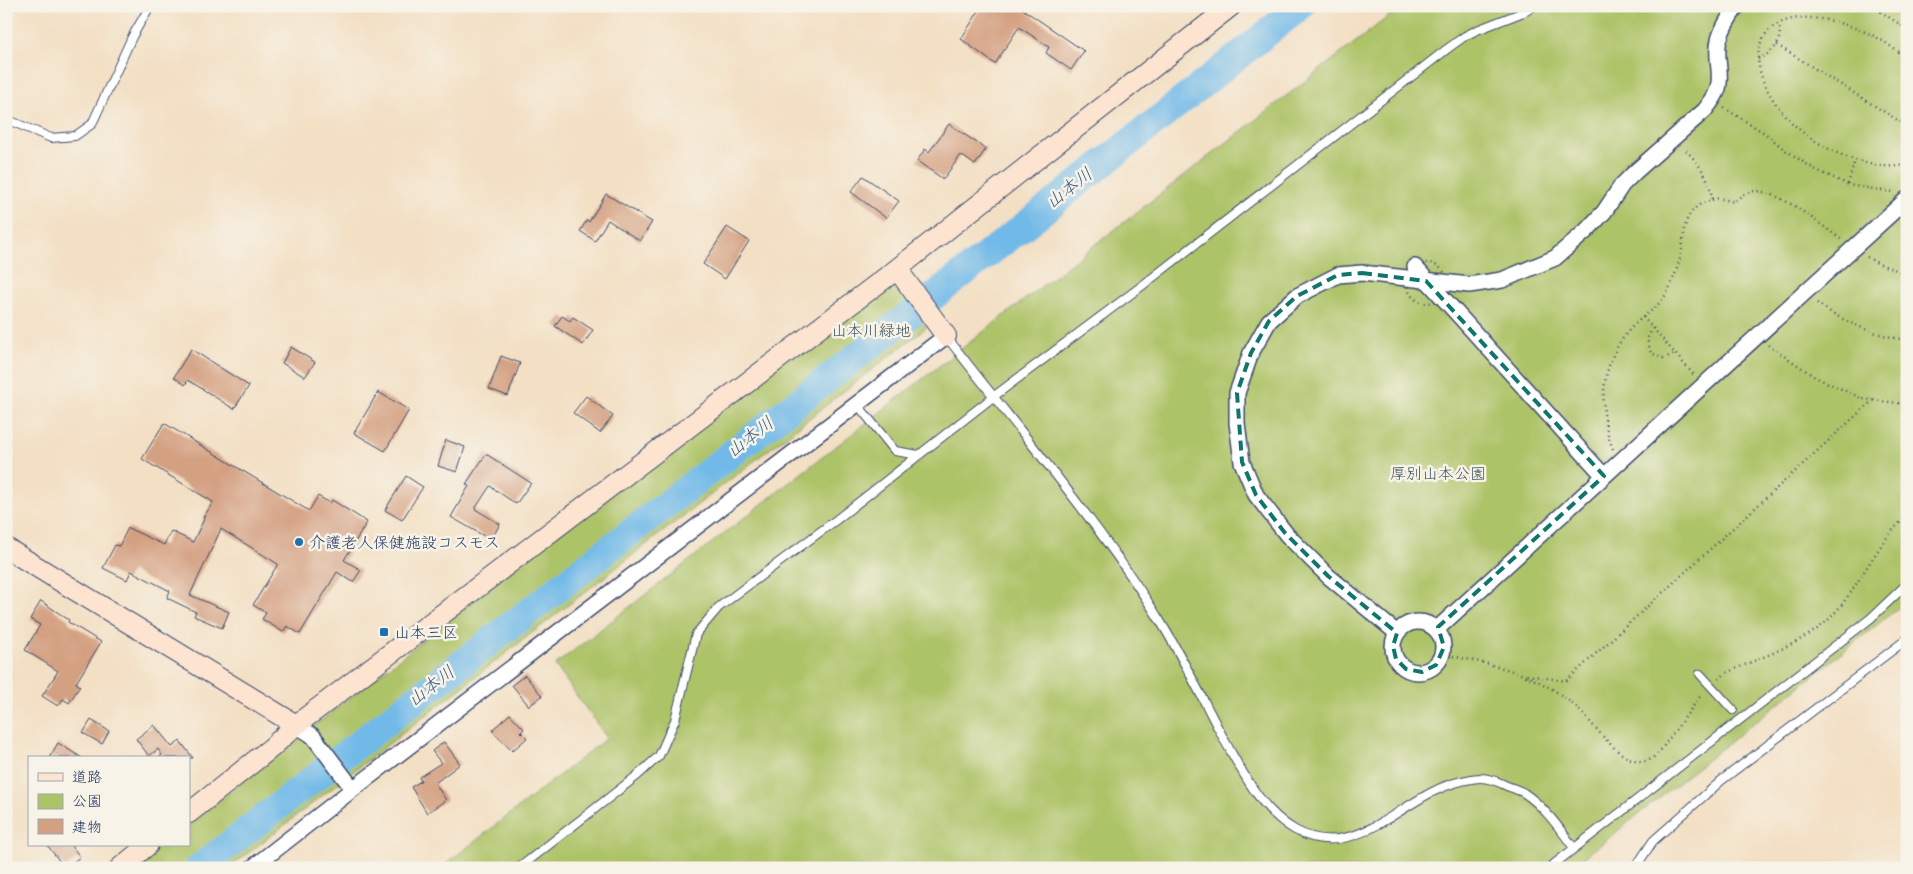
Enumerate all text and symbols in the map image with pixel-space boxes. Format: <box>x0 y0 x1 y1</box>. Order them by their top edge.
water label: 山本川 <box>1038 159 1100 217</box>
park label: 山本川緑地 <box>831 316 911 345</box>
water label: 山本川 <box>719 408 781 466</box>
park label: 厚別山本公園 <box>1390 459 1486 488</box>
place label: 介護老人保健施設コスモス <box>309 528 500 557</box>
marker: 介護老人保健施設コスモス <box>293 536 305 548</box>
place label: 山本三区 <box>394 618 458 647</box>
marker: 山本三区 <box>378 626 390 638</box>
water label: 山本川 <box>400 657 462 715</box>
legend <box>28 756 190 846</box>
text: 道路 <box>72 764 102 790</box>
text: 公園 <box>72 788 102 814</box>
text: 建物 <box>72 814 102 840</box>

